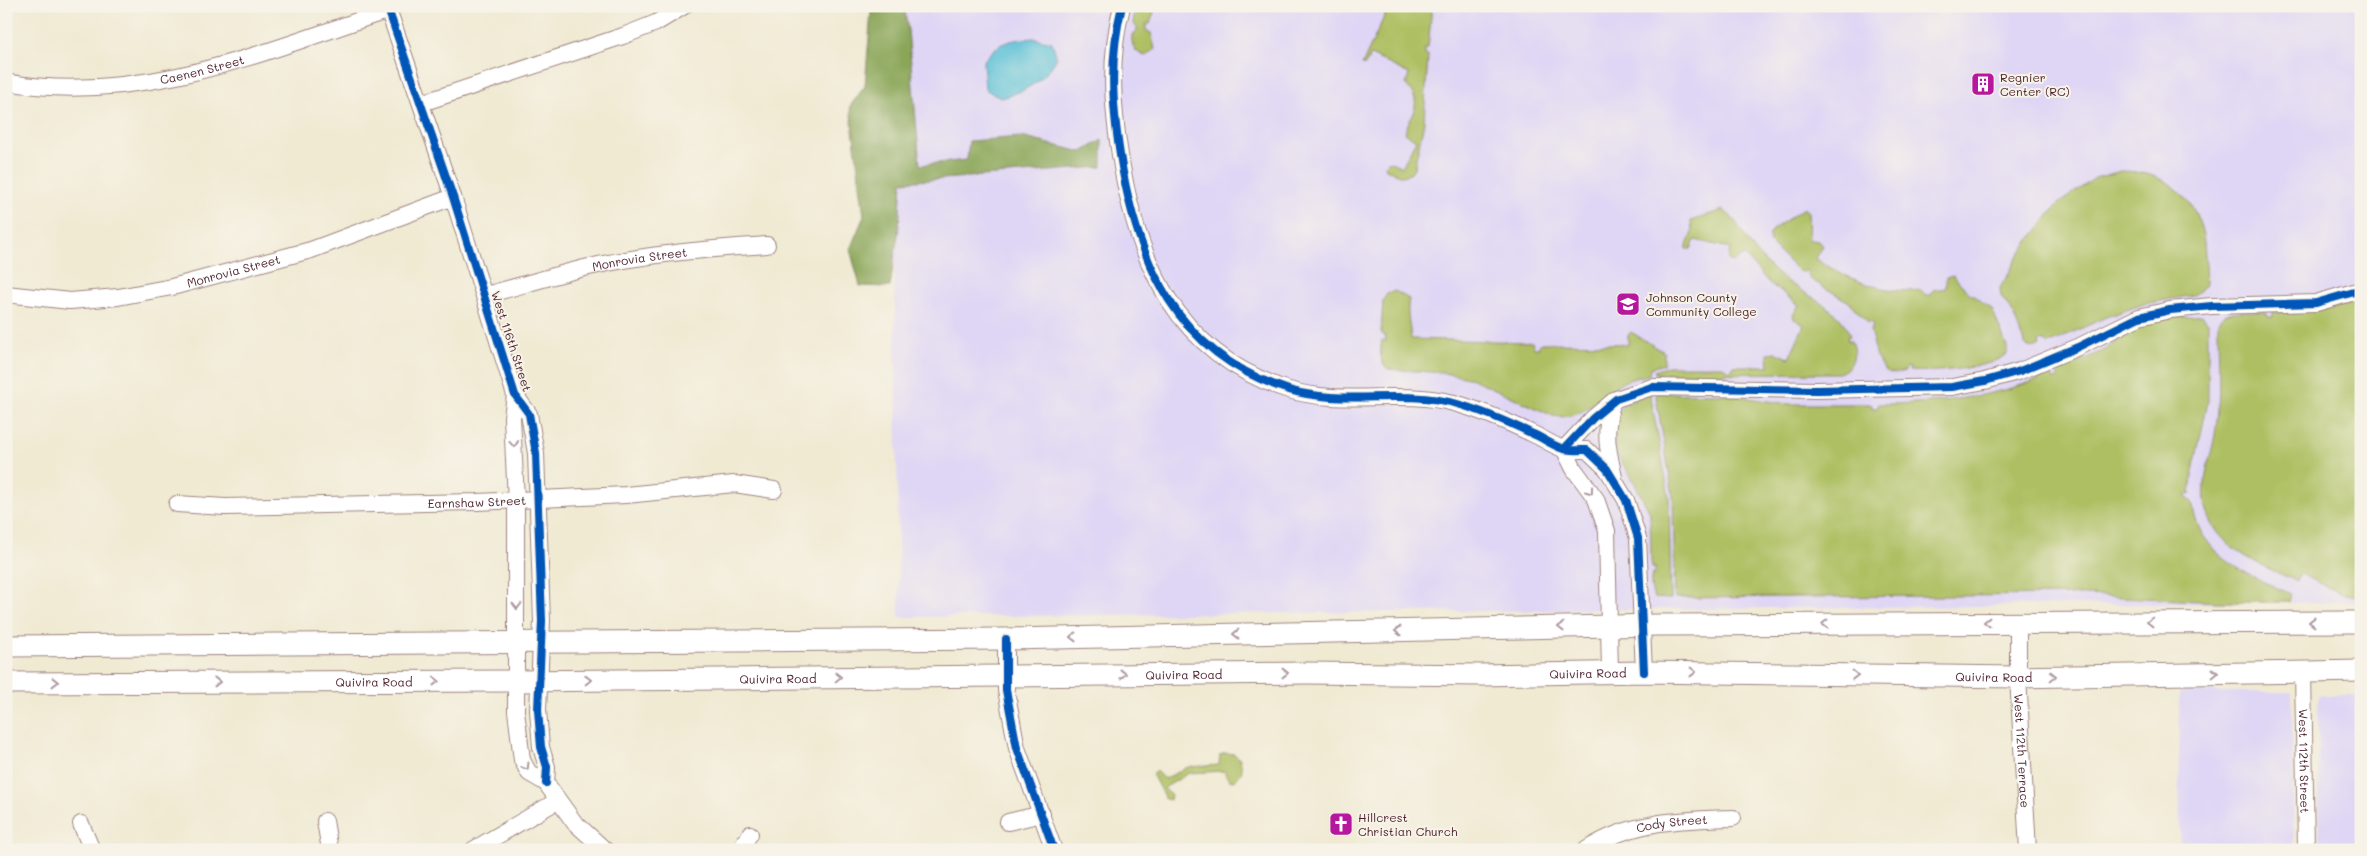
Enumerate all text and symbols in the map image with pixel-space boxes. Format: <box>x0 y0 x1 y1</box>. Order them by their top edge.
street label: Caenen Street <box>158 51 246 87</box>
place label: Regnier Center (RC) <box>2000 69 2070 99</box>
building icon: Regnier Center (RC) <box>1970 71 1996 97</box>
street label: Monrovia Street <box>590 244 688 274</box>
street label: Monrovia Street <box>185 251 282 291</box>
street label: West 116th Street <box>488 289 536 393</box>
place label: Johnson County Community College <box>1646 289 1757 319</box>
school or university icon: Johnson County Community College <box>1615 291 1641 317</box>
one-way arrow <box>509 440 520 448</box>
one-way arrow <box>1584 485 1593 494</box>
street label: Earnshaw Street <box>427 492 526 511</box>
one-way arrow <box>512 602 522 610</box>
one-way arrow <box>1983 617 1991 628</box>
one-way arrow <box>2145 617 2153 627</box>
one-way arrow <box>2308 617 2316 627</box>
one-way arrow <box>1820 619 1828 629</box>
one-way arrow <box>1556 622 1564 632</box>
one-way arrow <box>1394 625 1402 636</box>
one-way arrow <box>1231 629 1239 639</box>
one-way arrow <box>1069 632 1076 642</box>
street label: Quivira Road <box>1549 664 1627 682</box>
street label: Quivira Road <box>1145 666 1223 683</box>
one-way arrow <box>1689 667 1697 678</box>
one-way arrow <box>1282 668 1290 678</box>
street label: Quivira Road <box>1955 668 2033 685</box>
one-way arrow <box>2212 668 2219 678</box>
one-way arrow <box>1120 669 1127 679</box>
one-way arrow <box>1852 669 1860 680</box>
street label: Quivira Road <box>739 670 817 687</box>
one-way arrow <box>2050 671 2057 681</box>
one-way arrow <box>834 672 842 682</box>
street label: Quivira Road <box>335 673 413 690</box>
one-way arrow <box>584 675 592 685</box>
one-way arrow <box>432 676 440 686</box>
one-way arrow <box>52 677 59 687</box>
one-way arrow <box>214 677 222 687</box>
street label: West 112th Terrace <box>2011 693 2034 808</box>
street label: West 112th Street <box>2296 709 2313 813</box>
one-way arrow <box>520 761 530 770</box>
place label: Hillcrest Christian Church <box>1358 809 1458 839</box>
church icon: Hillcrest Christian Church <box>1328 811 1354 837</box>
street label: Cody Street <box>1634 811 1708 836</box>

